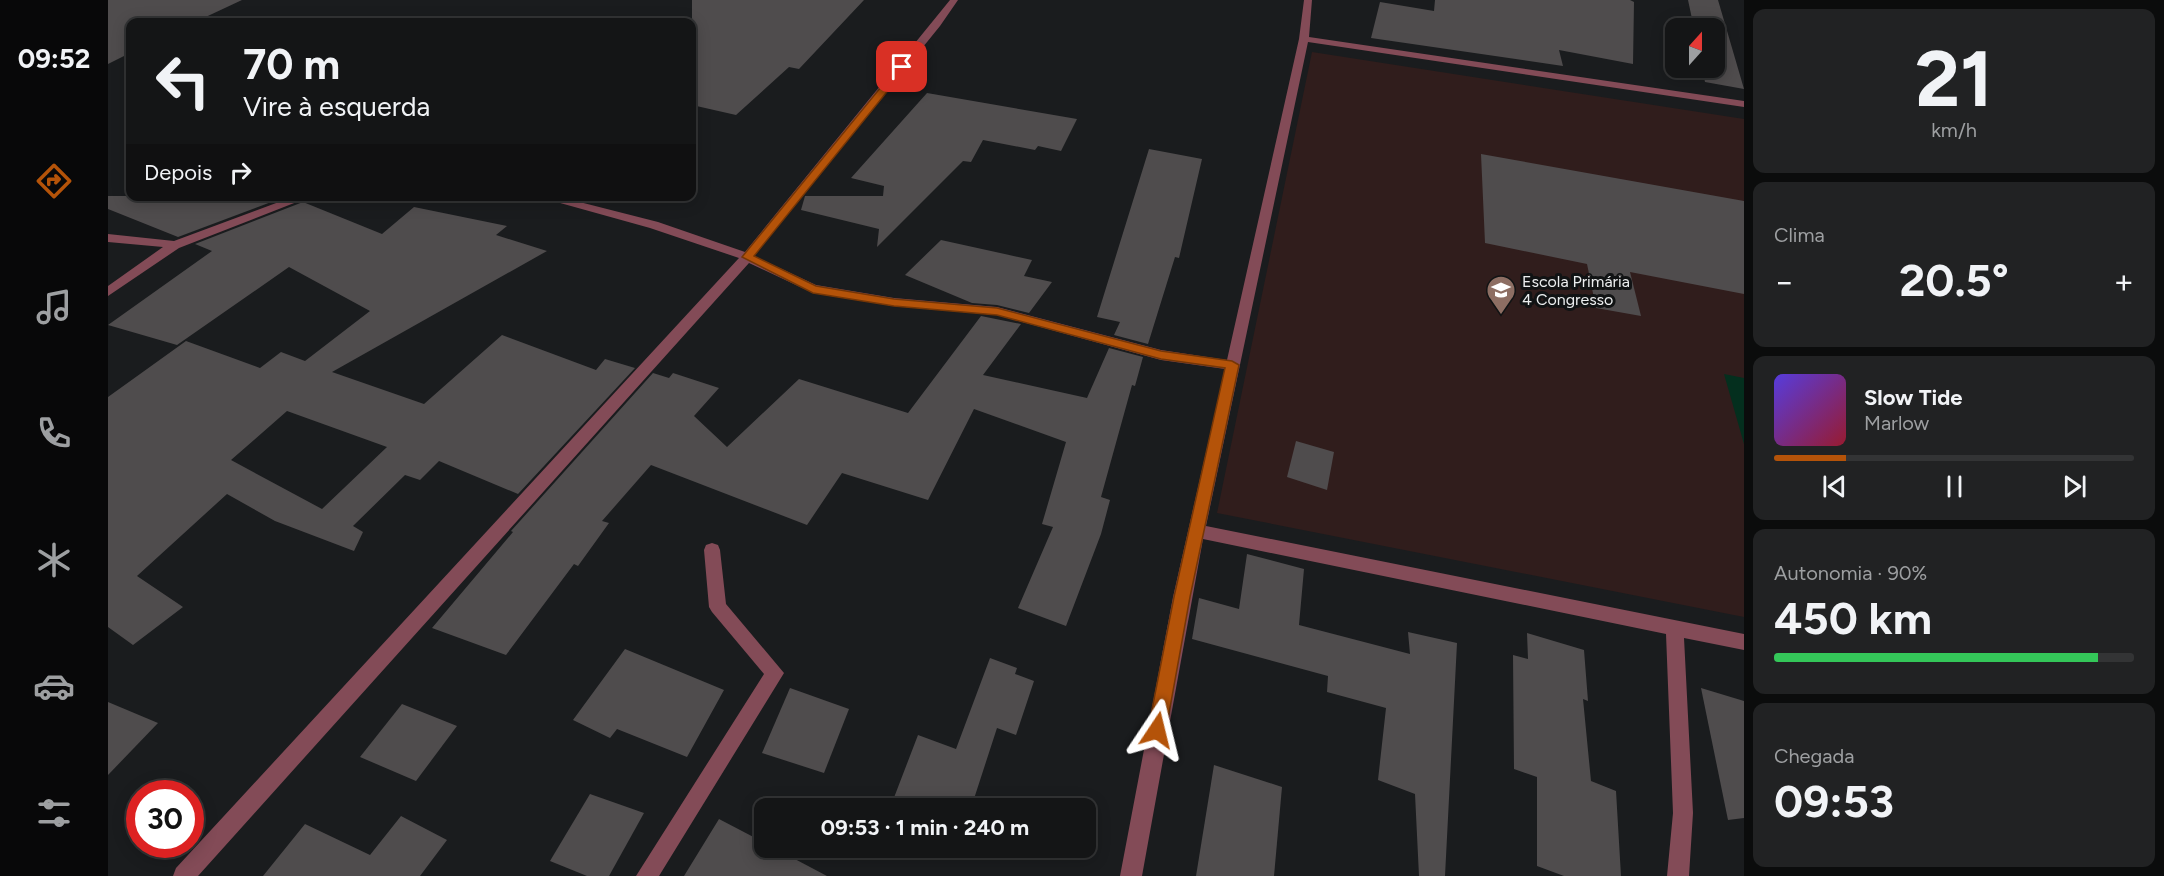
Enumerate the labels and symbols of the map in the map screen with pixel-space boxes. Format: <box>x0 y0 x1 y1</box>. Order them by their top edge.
north arrow <box>1665 18 1725 78</box>
pin <box>876 41 927 92</box>
place label: Escola Primária 4 Congresso <box>1522 272 1630 309</box>
school or university icon: Escola Primária 4 Congresso <box>1485 274 1517 316</box>
position arrow <box>1125 698 1189 762</box>
speed limit sign: 30 <box>126 780 204 858</box>

